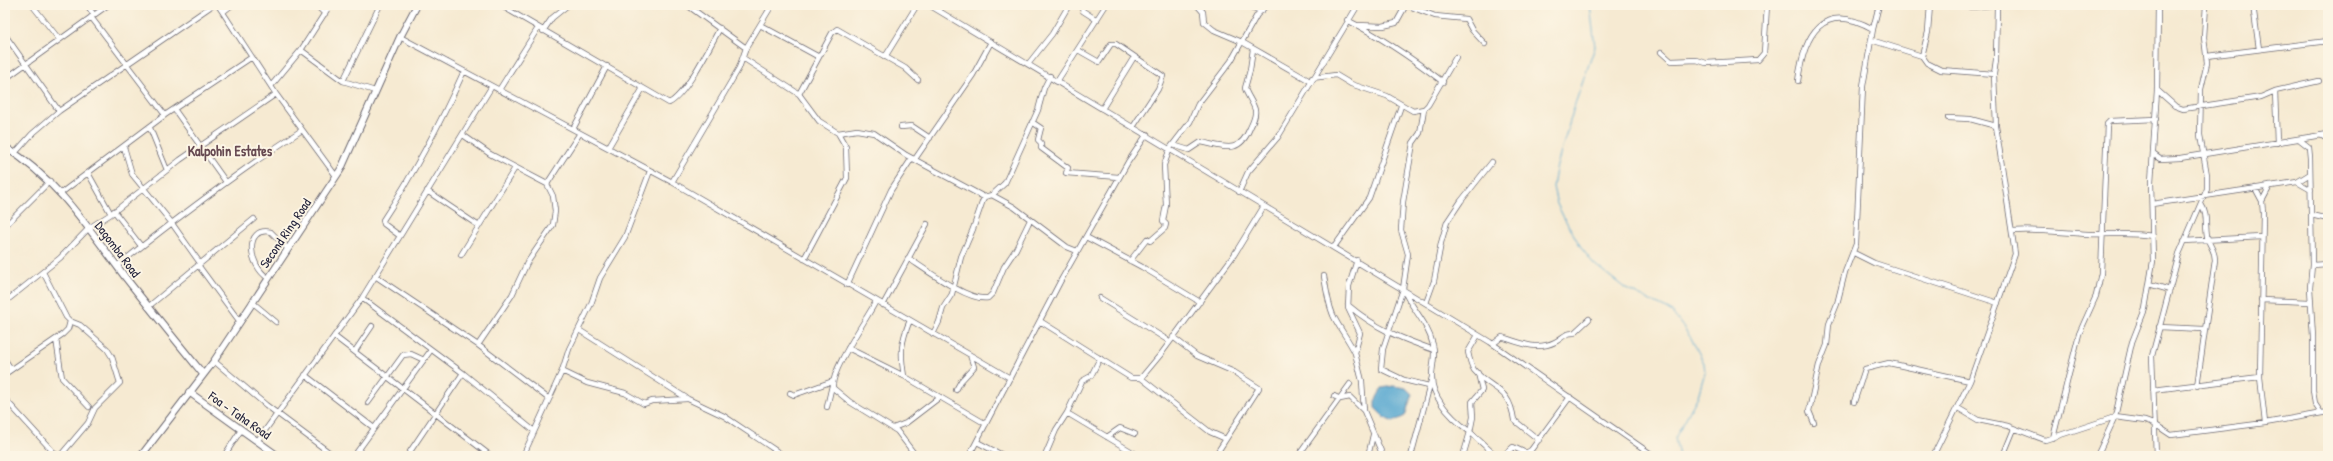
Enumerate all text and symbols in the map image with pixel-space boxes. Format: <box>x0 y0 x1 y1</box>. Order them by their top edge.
district label: Kalpohin Estates <box>188 141 273 162</box>
street label: Second Ring Road <box>255 195 315 271</box>
street label: Dagomba Road <box>91 217 145 281</box>
street label: Foa - Taha Road <box>204 386 275 443</box>

